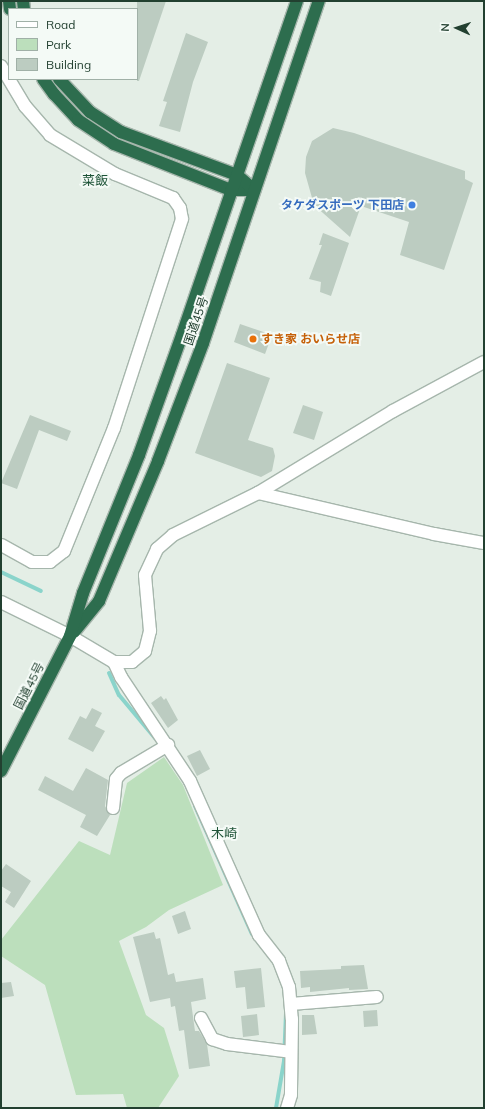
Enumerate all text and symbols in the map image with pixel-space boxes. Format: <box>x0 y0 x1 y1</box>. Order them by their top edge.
legend <box>8 8 138 80</box>
north arrow <box>437 8 477 48</box>
text: Road <box>46 17 75 32</box>
text: N <box>438 23 452 32</box>
text: Park <box>46 37 71 52</box>
text: Building <box>46 57 91 72</box>
district label: 菜飯 <box>82 172 108 188</box>
place label: タケダスポーツ 下田店 <box>281 198 404 212</box>
marker: タケダスポーツ 下田店 <box>407 200 417 210</box>
street label: 国道45号 <box>181 295 211 347</box>
place label: すき家 おいらせ店 <box>261 332 360 346</box>
marker: すき家 おいらせ店 <box>248 334 258 344</box>
street label: 国道45号 <box>11 660 47 712</box>
district label: 木崎 <box>211 825 237 841</box>

